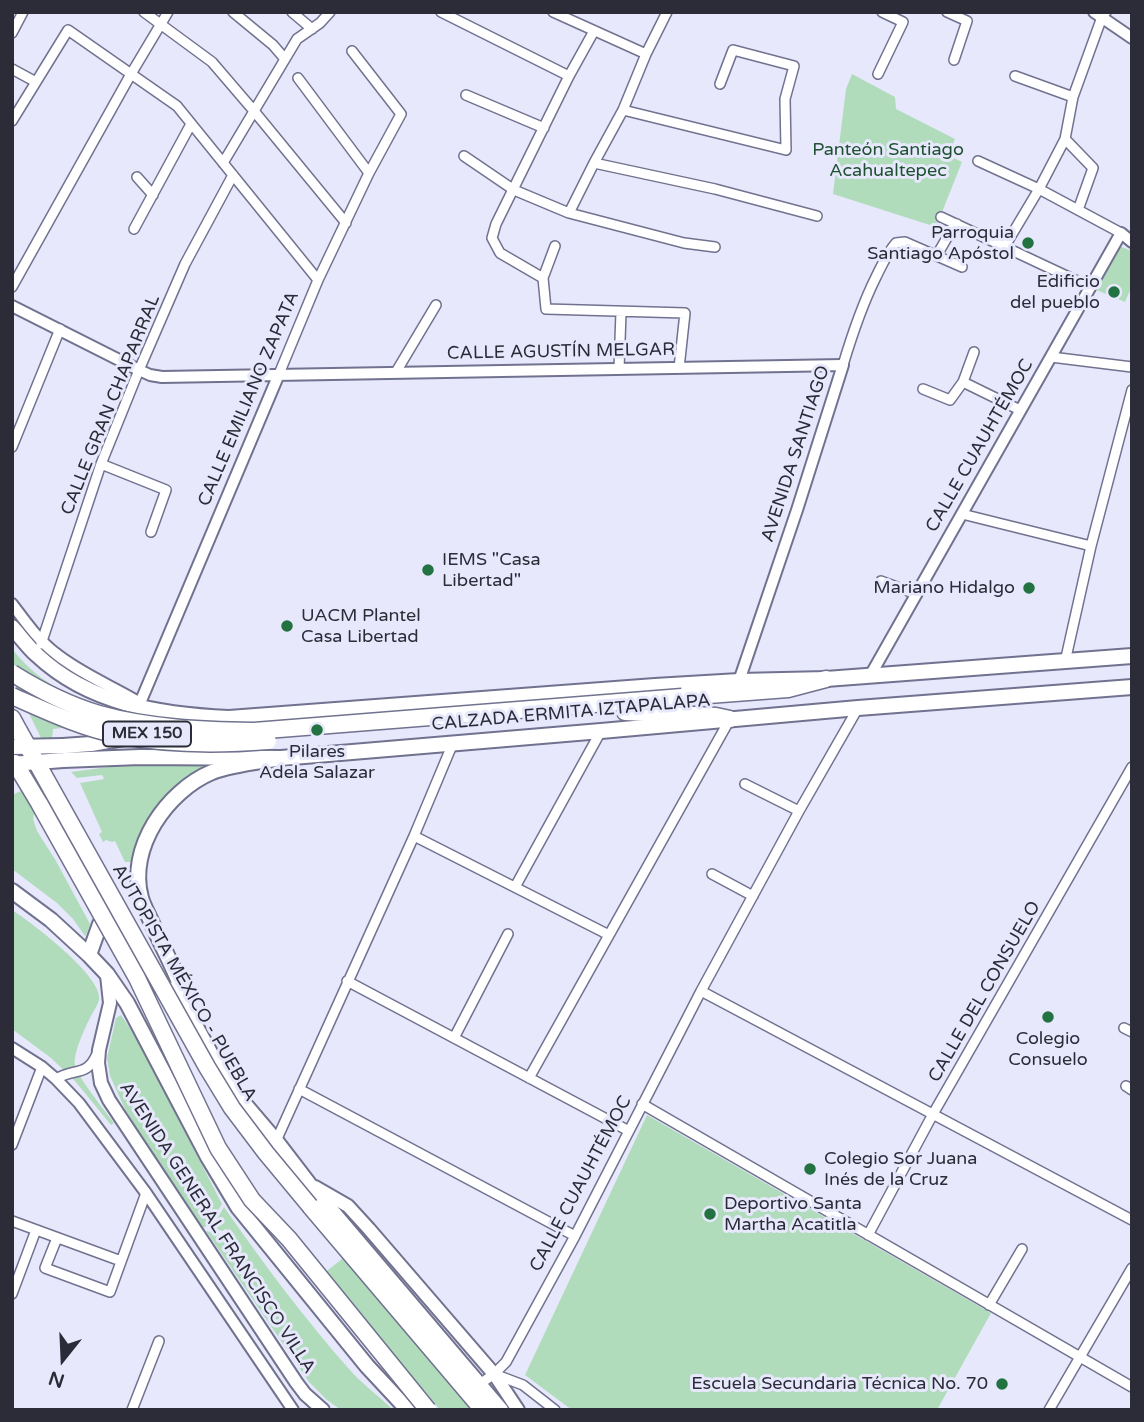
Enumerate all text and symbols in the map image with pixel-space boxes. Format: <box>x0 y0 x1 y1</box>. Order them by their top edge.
park label: Panteón Santiago Acahualtepec <box>812 139 964 182</box>
place label: Parroquia Santiago Apóstol <box>867 222 1014 264</box>
marker: Parroquia Santiago Apóstol <box>1020 235 1036 251</box>
place label: Edificio del pueblo <box>1010 271 1100 314</box>
marker: Edificio del pueblo <box>1106 284 1122 300</box>
street label: CALLE EMILIANO ZAPATA <box>194 288 304 510</box>
street label: CALLE GRAN CHAPARRAL <box>57 292 165 518</box>
street label: CALLE AGUSTÍN MELGAR <box>447 339 675 365</box>
street label: CALLE CUAUHTÉMOC <box>922 356 1038 536</box>
street label: AVENIDA SANTIAGO <box>757 363 835 545</box>
place label: IEMS "Casa Libertad" <box>442 549 541 592</box>
marker: IEMS "Casa Libertad" <box>420 562 436 578</box>
place label: Mariano Hidalgo <box>873 577 1015 599</box>
marker: Mariano Hidalgo <box>1021 580 1037 596</box>
place label: UACM Plantel Casa Libertad <box>301 605 421 648</box>
marker: UACM Plantel Casa Libertad <box>279 618 295 634</box>
street label: CALZADA ERMITA IZTAPALAPA <box>431 690 711 736</box>
road number: MEX 150 <box>103 722 191 747</box>
marker: Pilares Adela Salazar <box>309 722 325 738</box>
place label: Pilares Adela Salazar <box>259 741 375 784</box>
street label: AUTOPISTA MÉXICO - PUEBLA <box>107 861 261 1105</box>
street label: CALLE DEL CONSUELO <box>924 898 1046 1086</box>
marker: Colegio Consuelo <box>1040 1009 1056 1025</box>
place label: Colegio Consuelo <box>1008 1028 1088 1070</box>
street label: AVENIDA GENERAL FRANCISCO VILLA <box>115 1078 319 1378</box>
street label: CALLE CUAUHTÉMOC <box>525 1092 637 1276</box>
place label: Colegio Sor Juana Inés de la Cruz <box>824 1148 977 1190</box>
marker: Colegio Sor Juana Inés de la Cruz <box>802 1161 818 1177</box>
place label: Deportivo Santa Martha Acatitla <box>724 1193 862 1236</box>
marker: Deportivo Santa Martha Acatitla <box>702 1206 718 1222</box>
north arrow <box>28 1324 98 1394</box>
text: N <box>46 1366 67 1392</box>
place label: Escuela Secundaria Técnica No. 70 <box>691 1373 988 1395</box>
marker: Escuela Secundaria Técnica No. 70 <box>994 1376 1010 1392</box>

